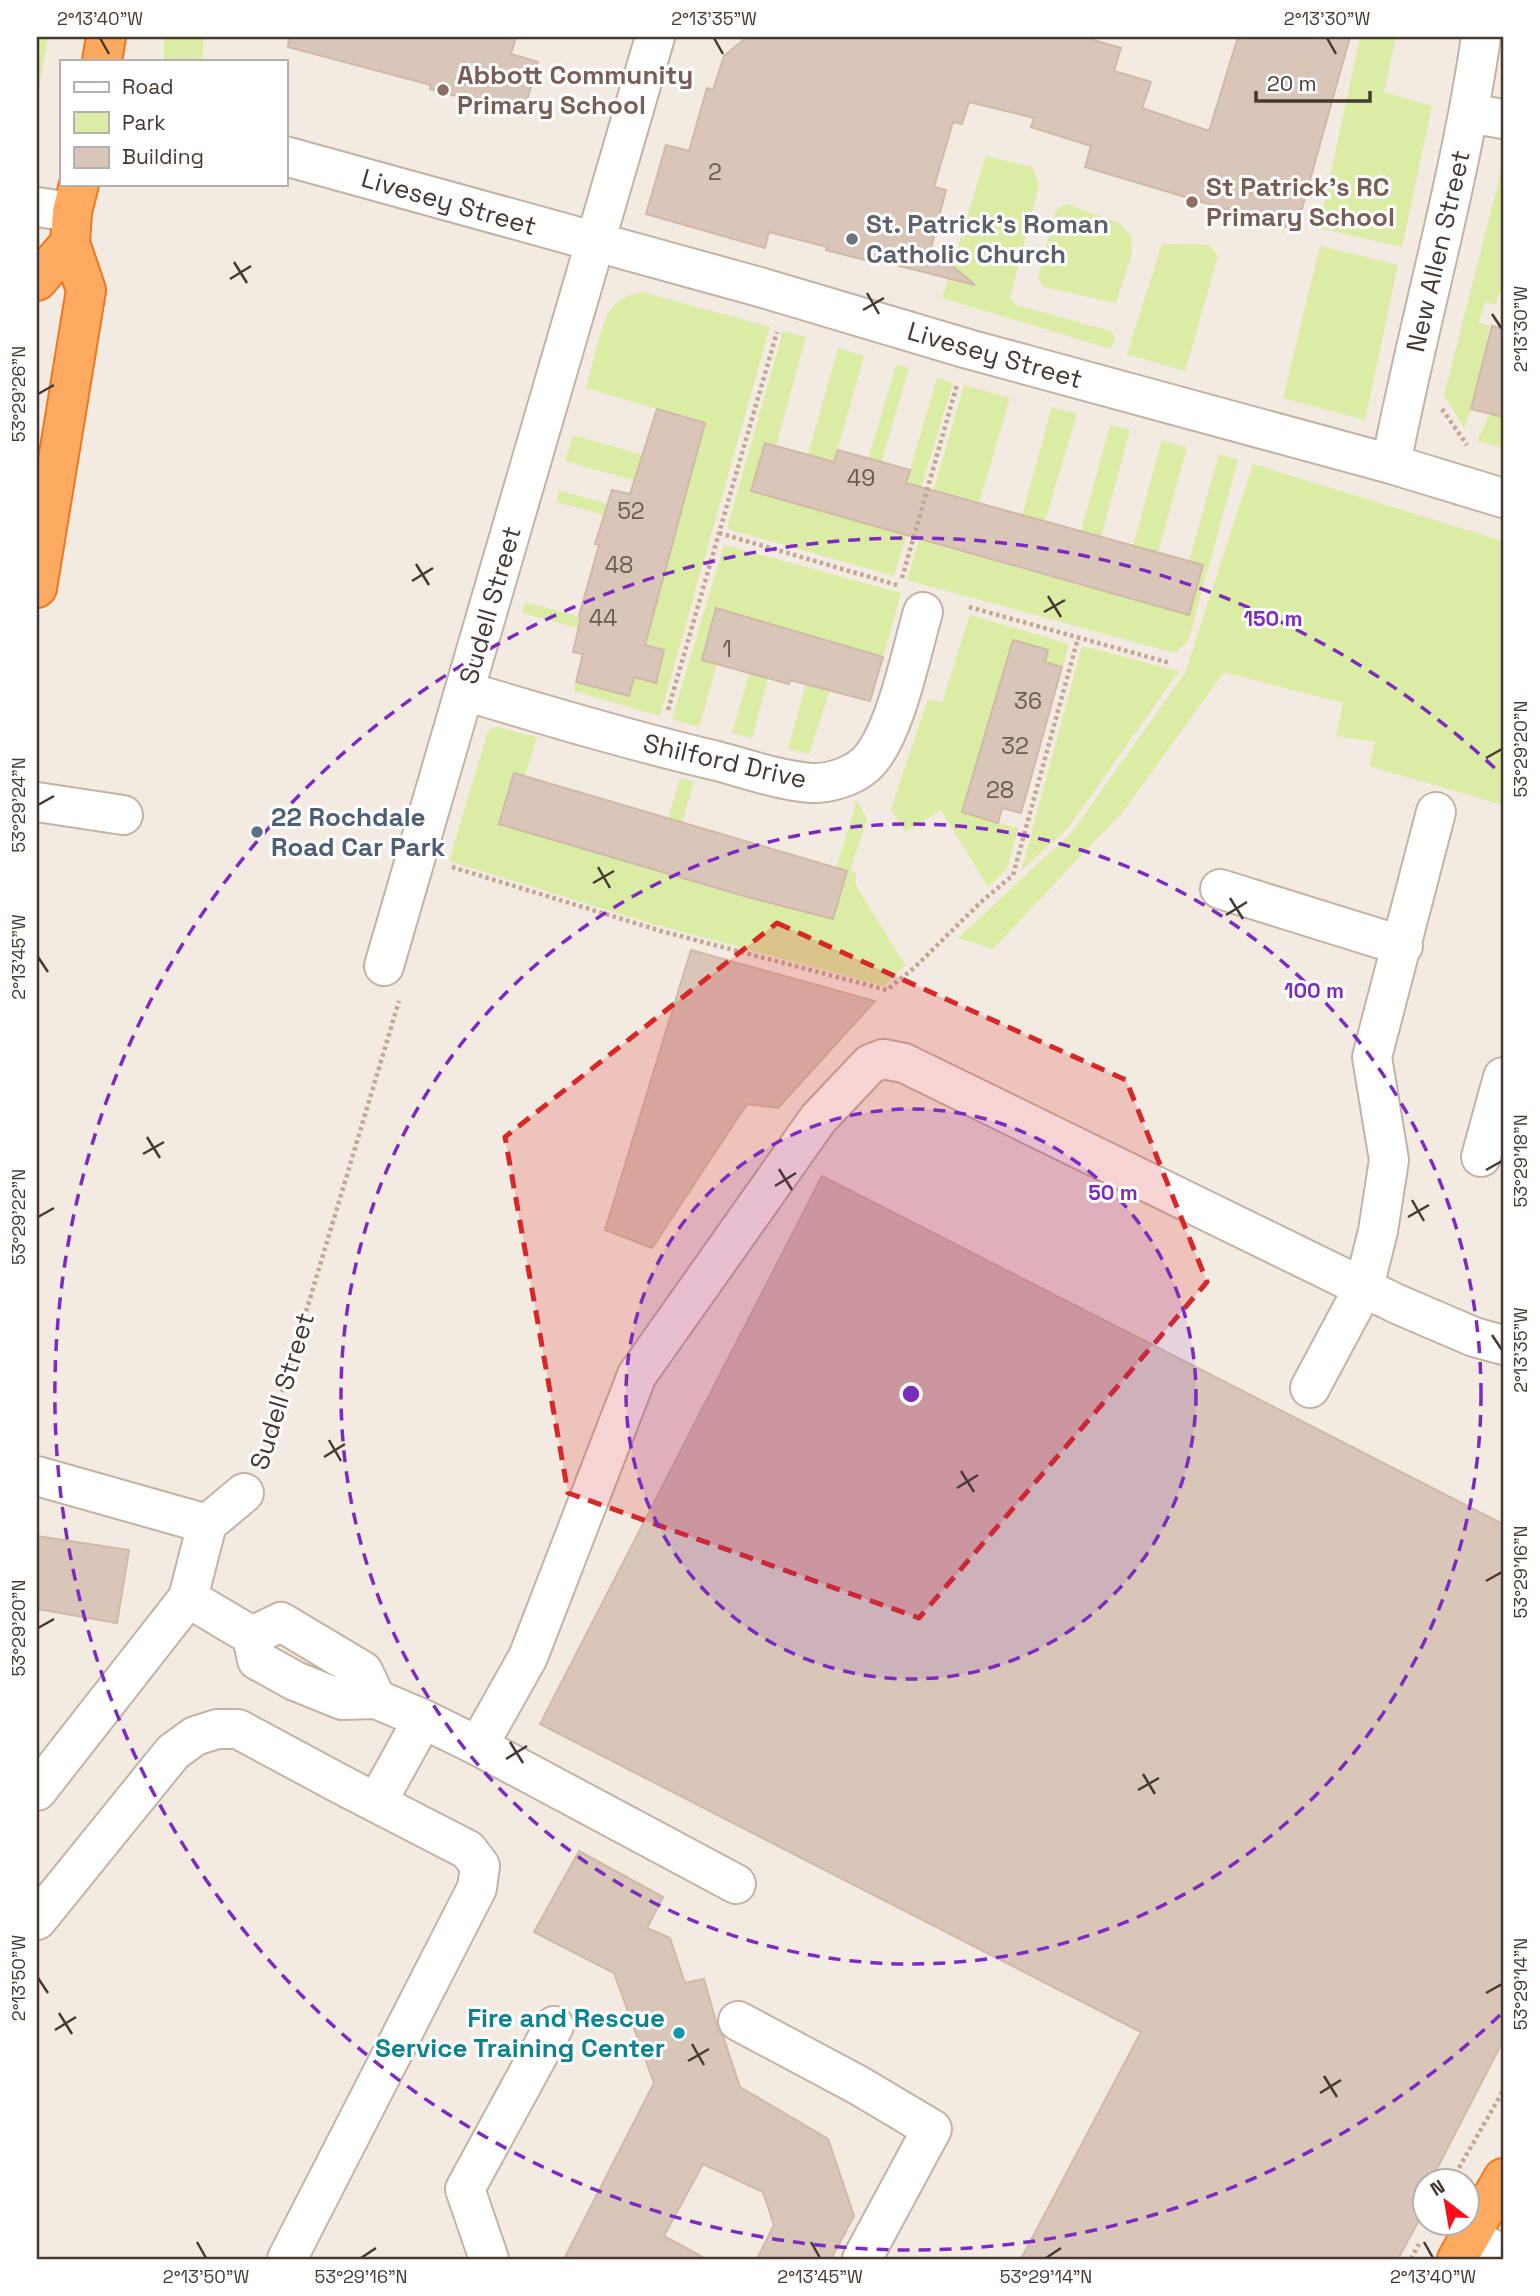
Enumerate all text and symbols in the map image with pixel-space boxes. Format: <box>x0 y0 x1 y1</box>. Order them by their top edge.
text: 2°13'40"W <box>57 7 143 30</box>
text: 2°13'35"W <box>671 7 757 30</box>
text: 2°13'30"W <box>1284 7 1370 30</box>
place label: Abbott Community Primary School <box>457 58 693 122</box>
legend <box>60 60 287 186</box>
scale bar <box>1256 60 1370 104</box>
text: 20 m <box>1267 70 1317 97</box>
text: Road <box>122 73 174 100</box>
marker: Abbott Community Primary School <box>435 82 451 98</box>
text: Park <box>122 109 166 136</box>
text: Building <box>122 143 204 170</box>
street label: New Allen Street <box>1398 147 1478 355</box>
house number: 2 <box>708 157 722 187</box>
street label: Livesey Street <box>358 161 540 243</box>
place label: St Patrick's RC Primary School <box>1206 170 1395 234</box>
marker: St Patrick's RC Primary School <box>1184 194 1200 210</box>
place label: St. Patrick's Roman Catholic Church <box>866 207 1109 271</box>
marker: St. Patrick's Roman Catholic Church <box>844 231 860 247</box>
text: 2°13'30"W <box>1509 286 1532 372</box>
street label: Livesey Street <box>904 314 1086 396</box>
text: 53°29'26"N <box>7 346 30 442</box>
house number: 49 <box>847 463 875 493</box>
house number: 52 <box>617 496 645 526</box>
street label: Sudell Street <box>451 522 529 688</box>
house number: 48 <box>605 550 633 580</box>
house number: 44 <box>589 603 617 633</box>
text: 150 m <box>1244 605 1302 632</box>
house number: 1 <box>722 634 732 664</box>
house number: 36 <box>1014 686 1042 716</box>
text: 53°29'20"N <box>1509 701 1532 797</box>
street label: Shilford Drive <box>640 726 810 796</box>
house number: 32 <box>1001 731 1029 761</box>
text: 53°29'24"N <box>7 757 30 853</box>
house number: 28 <box>986 775 1014 805</box>
place label: 22 Rochdale Road Car Park <box>271 800 446 864</box>
marker: 22 Rochdale Road Car Park <box>249 824 265 840</box>
text: 2°13'45"W <box>7 914 30 1000</box>
text: 100 m <box>1284 977 1344 1004</box>
text: 53°29'18"N <box>1509 1114 1532 1208</box>
text: 53°29'22"N <box>7 1169 30 1265</box>
text: 50 m <box>1088 1179 1138 1206</box>
text: 2°13'35"W <box>1509 1307 1532 1393</box>
street label: Sudell Street <box>242 1308 322 1474</box>
centre of rings <box>899 1382 923 1406</box>
text: 53°29'16"N <box>1509 1526 1532 1619</box>
text: 53°29'20"N <box>7 1580 30 1676</box>
text: 2°13'50"W <box>7 1935 30 2021</box>
text: 53°29'14"N <box>1509 1938 1532 2030</box>
place label: Fire and Rescue Service Training Center <box>375 2001 665 2065</box>
marker: Fire and Rescue Service Training Center <box>671 2025 687 2041</box>
north arrow <box>1410 2166 1480 2236</box>
text: N <box>1426 2174 1449 2202</box>
text: 2°13'50"W <box>163 2265 249 2288</box>
text: 53°29'16"N <box>315 2265 408 2288</box>
text: 2°13'45"W <box>777 2265 863 2288</box>
text: 53°29'14"N <box>1000 2265 1092 2288</box>
text: 2°13'40"W <box>1390 2265 1476 2288</box>

